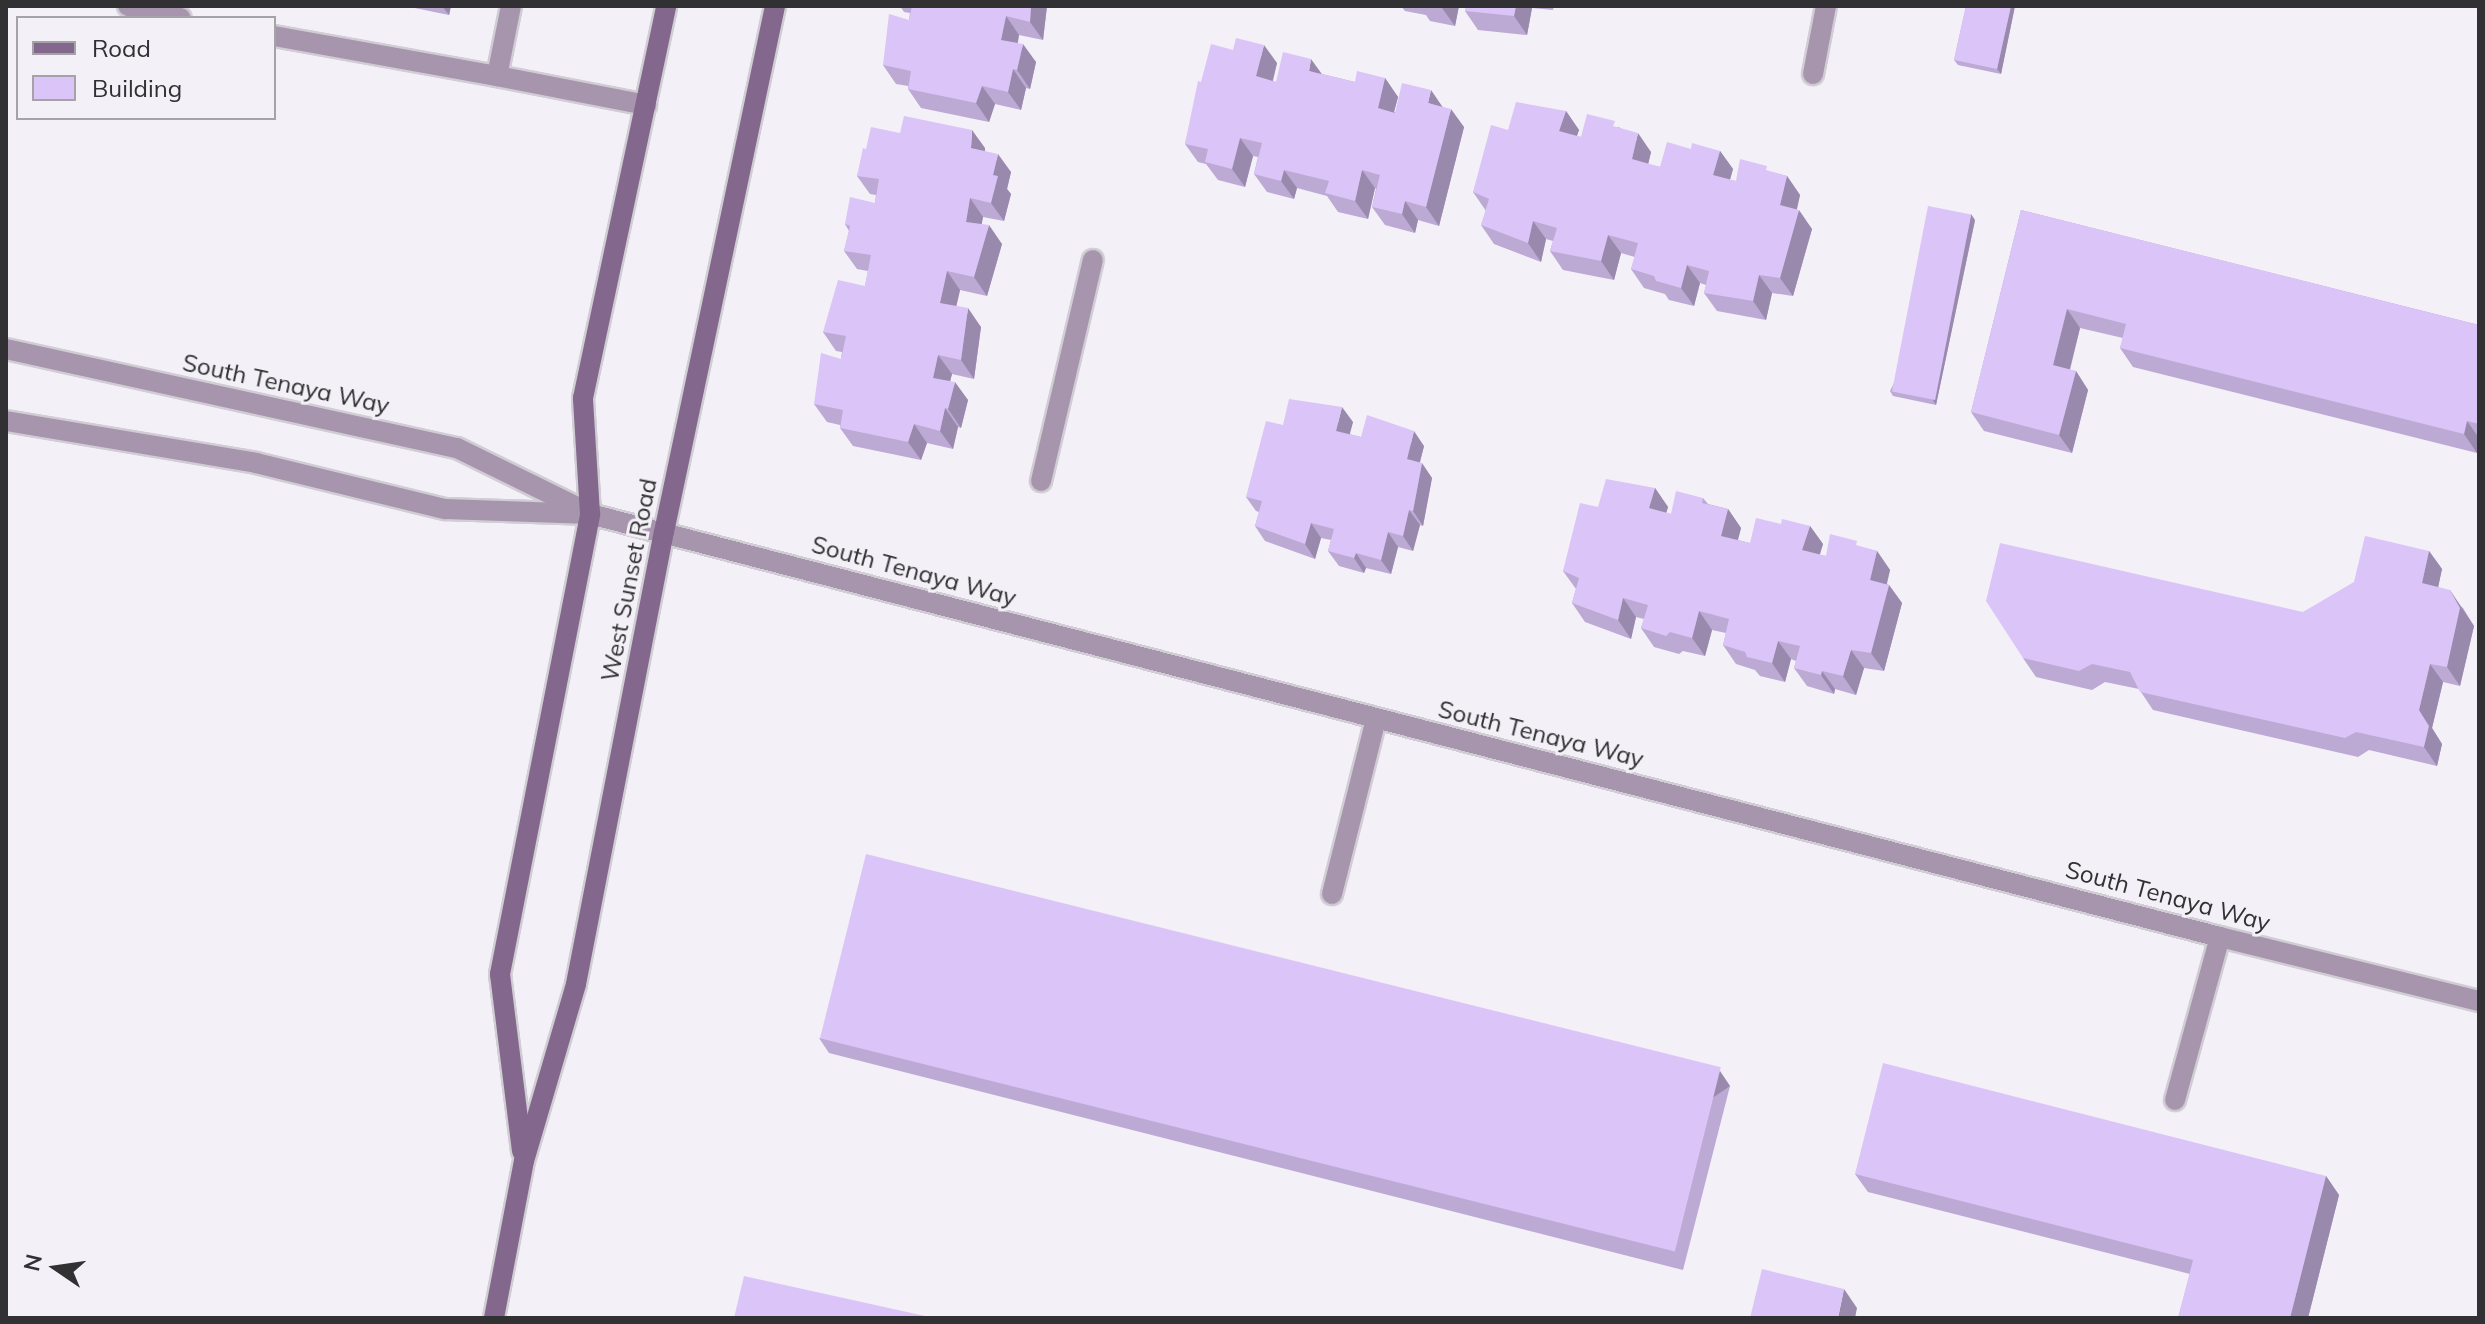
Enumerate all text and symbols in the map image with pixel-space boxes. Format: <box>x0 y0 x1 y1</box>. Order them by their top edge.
legend <box>16 16 276 120</box>
text: Road <box>92 33 151 63</box>
text: Building <box>92 73 182 103</box>
street label: South Tenaya Way <box>180 348 392 420</box>
street label: West Sunset Road <box>595 476 663 684</box>
street label: South Tenaya Way <box>808 530 1020 612</box>
street label: South Tenaya Way <box>1435 695 1647 773</box>
street label: South Tenaya Way <box>2062 855 2274 937</box>
north arrow <box>16 1228 96 1308</box>
text: N <box>17 1251 48 1274</box>

